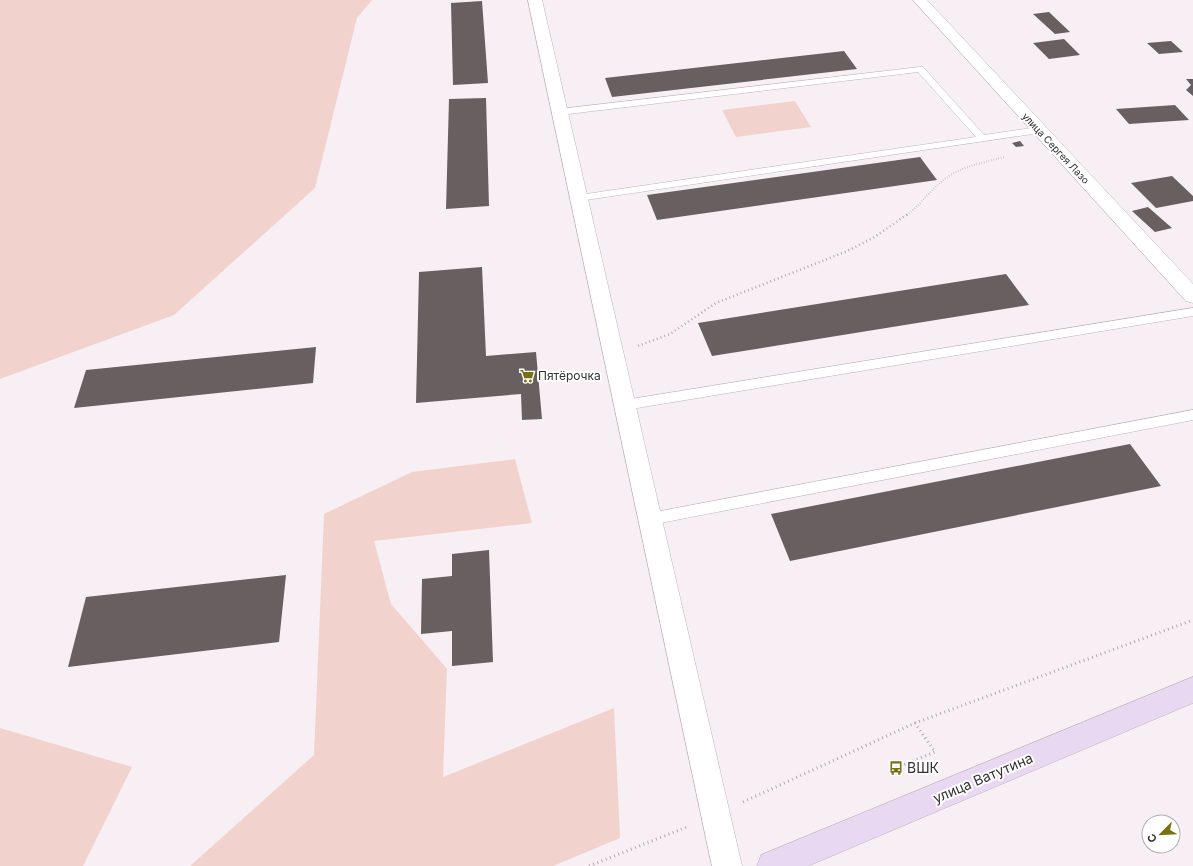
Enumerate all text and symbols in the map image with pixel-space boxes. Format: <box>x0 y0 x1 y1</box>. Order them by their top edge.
street label: улица Сергея Лазо <box>1020 110 1092 186</box>
supermarket icon: Пятёрочка <box>519 368 535 384</box>
place label: Пятёрочка <box>538 368 601 383</box>
street label: улица Ватутина <box>930 749 1035 806</box>
place label: ВШК <box>907 759 940 776</box>
bus stop icon: ВШК <box>888 760 904 776</box>
north arrow <box>1141 814 1181 854</box>
text: С <box>1144 832 1160 845</box>

